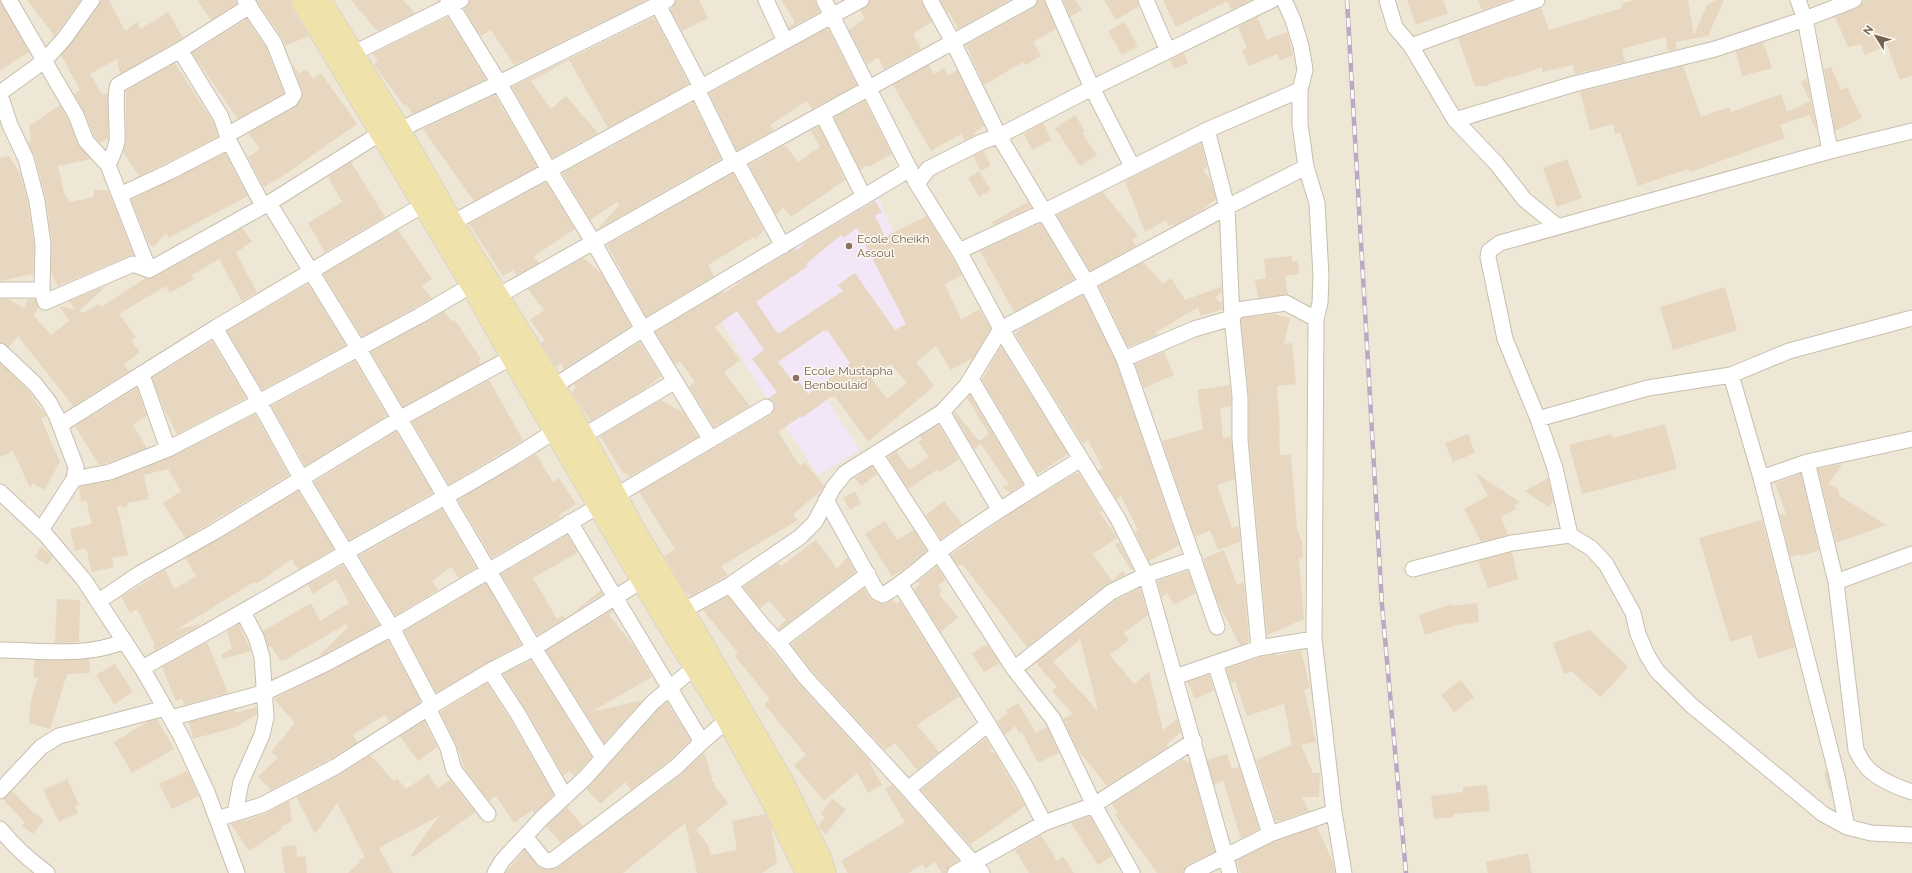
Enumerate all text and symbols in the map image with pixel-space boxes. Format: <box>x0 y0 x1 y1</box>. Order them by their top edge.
north arrow <box>1856 16 1896 56</box>
text: N <box>1861 23 1876 38</box>
place label: Ecole Cheikh Assoul <box>857 232 929 260</box>
marker: Ecole Cheikh Assoul <box>844 241 854 251</box>
place label: Ecole Mustapha Benboulaid <box>804 364 893 392</box>
marker: Ecole Mustapha Benboulaid <box>791 373 801 383</box>

